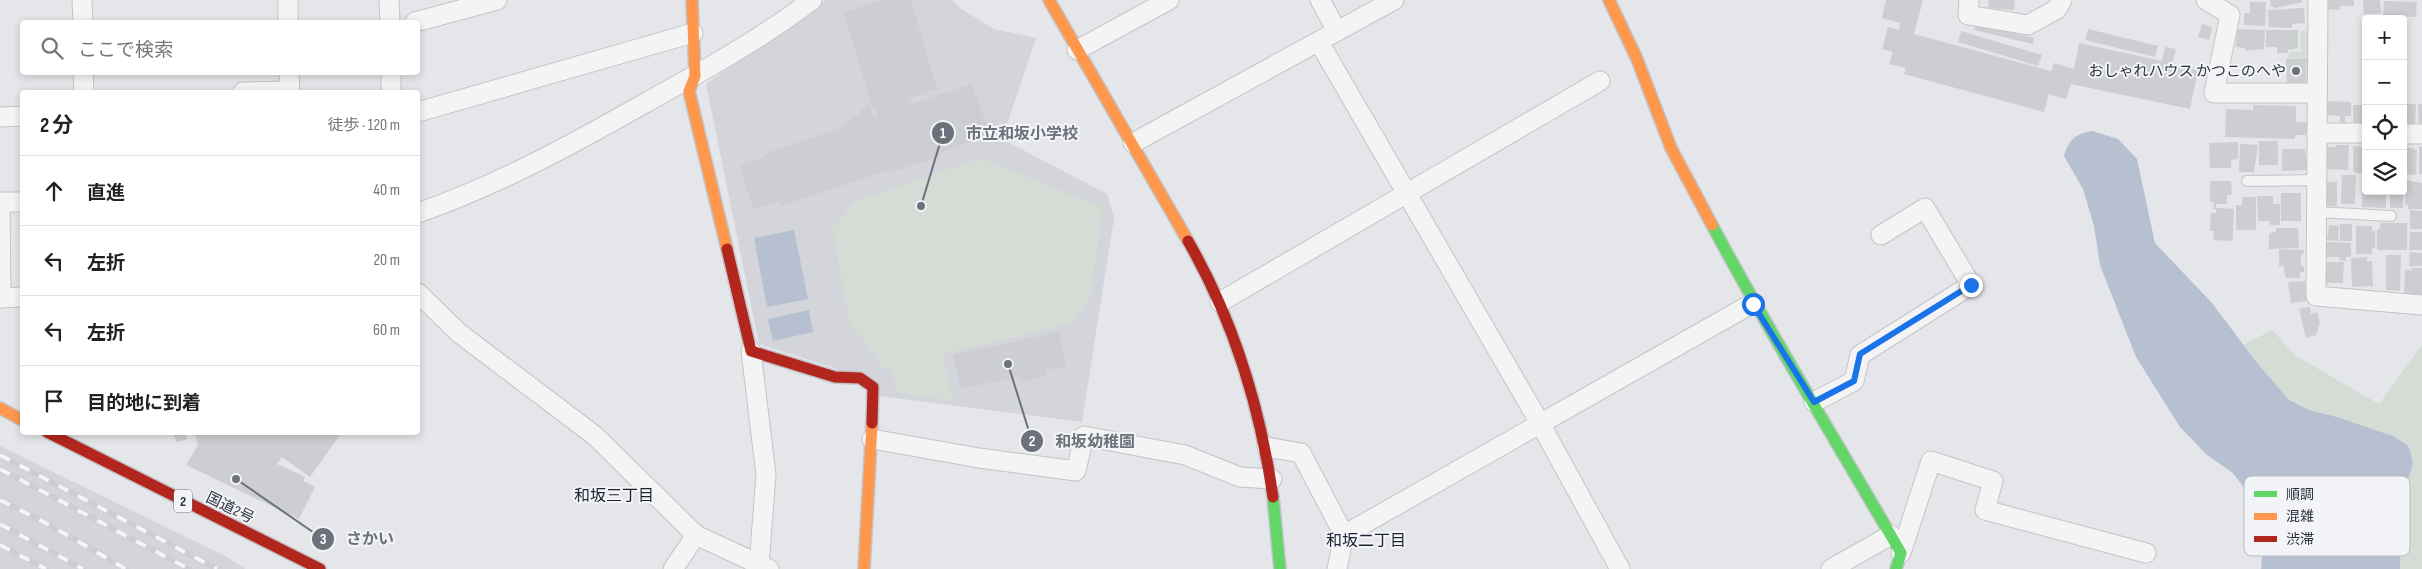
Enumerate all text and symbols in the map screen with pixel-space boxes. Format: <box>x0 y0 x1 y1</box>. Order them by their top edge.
map controls <box>2362 15 2407 195</box>
button: + <box>2362 15 2407 60</box>
search box <box>20 20 420 75</box>
icon: search <box>38 34 66 62</box>
text: ここで検索 <box>78 39 173 62</box>
button: − <box>2362 60 2407 105</box>
place label: おしゃれハウス かつこのへや <box>2089 62 2286 81</box>
marker: おしゃれハウス かつこのへや <box>2290 65 2302 77</box>
button: locate <box>2362 105 2407 150</box>
text: 2 分 <box>40 113 73 138</box>
text: 徒歩 · 120 m <box>327 116 400 135</box>
callout: 市立和坂小学校 <box>931 117 1088 148</box>
text: 1 <box>940 124 946 143</box>
text: 市立和坂小学校 <box>966 125 1078 144</box>
button: layers <box>2362 150 2407 195</box>
icon: ahead <box>40 177 68 205</box>
text: 40 m <box>373 181 400 200</box>
text: 直進 <box>87 182 125 205</box>
icon: left <box>40 247 68 275</box>
text: 20 m <box>373 251 400 270</box>
text: 左折 <box>87 252 125 275</box>
route end <box>1960 274 1983 297</box>
route start <box>1742 293 1765 316</box>
icon: left <box>40 317 68 345</box>
text: 60 m <box>373 321 400 340</box>
text: 左折 <box>87 322 125 345</box>
icon: arrive <box>40 387 68 415</box>
text: 目的地に到着 <box>87 392 201 415</box>
callout: 和坂幼稚園 <box>1020 425 1145 456</box>
text: 2 <box>1029 432 1035 451</box>
text: 和坂幼稚園 <box>1055 433 1135 452</box>
legend <box>2244 476 2410 556</box>
text: 順調 <box>2286 486 2314 503</box>
district label: 和坂三丁目 <box>574 487 654 506</box>
street label: 国道2号 <box>203 488 257 528</box>
road number: 2 <box>174 490 192 512</box>
text: 混雑 <box>2286 508 2314 525</box>
callout: さかい <box>311 523 404 554</box>
text: 3 <box>320 530 327 549</box>
text: さかい <box>346 530 394 549</box>
text: 渋滞 <box>2286 531 2314 548</box>
district label: 和坂二丁目 <box>1326 532 1406 551</box>

